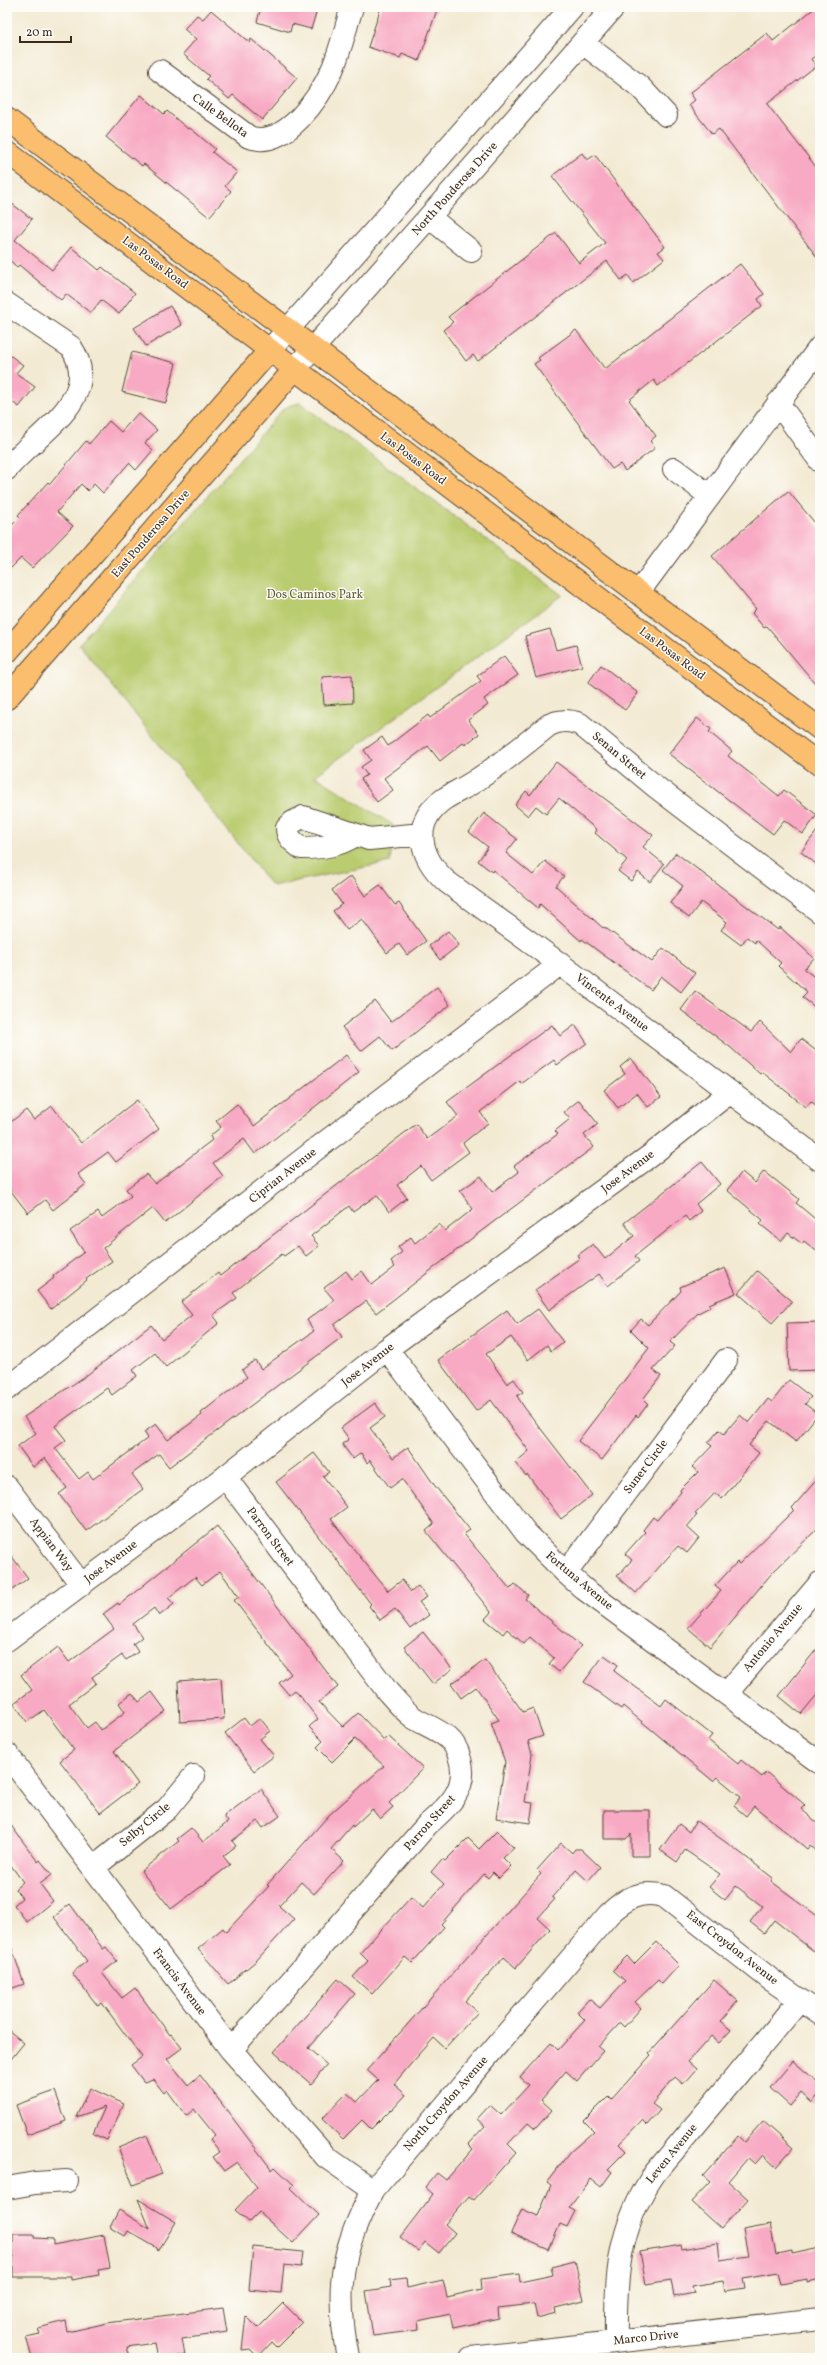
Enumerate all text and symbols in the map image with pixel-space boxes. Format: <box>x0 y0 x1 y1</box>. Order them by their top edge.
scale bar <box>20 18 71 44</box>
text: 20 m <box>26 25 53 41</box>
street label: Calle Bellota <box>189 90 251 142</box>
street label: North Ponderosa Drive <box>409 138 502 239</box>
street label: Las Posas Road <box>119 233 192 293</box>
street label: Las Posas Road <box>377 429 450 489</box>
street label: East Ponderosa Drive <box>108 486 194 581</box>
park label: Dos Caminos Park <box>267 587 364 603</box>
street label: Las Posas Road <box>636 624 709 684</box>
street label: Senan Street <box>588 729 650 783</box>
street label: Vincente Avenue <box>572 970 652 1036</box>
street label: Ciprian Avenue <box>246 1144 320 1207</box>
street label: Jose Avenue <box>598 1147 658 1197</box>
street label: Jose Avenue <box>338 1339 398 1391</box>
street label: Suner Circle <box>620 1436 672 1498</box>
street label: Parron Street <box>242 1504 298 1570</box>
street label: Appian Way <box>25 1515 77 1576</box>
street label: Jose Avenue <box>81 1537 141 1587</box>
street label: Fortuna Avenue <box>542 1548 616 1614</box>
street label: Antonio Avenue <box>740 1600 807 1676</box>
street label: Parron Street <box>400 1791 460 1855</box>
street label: Selby Circle <box>116 1799 174 1851</box>
street label: East Croydon Avenue <box>683 1907 781 1989</box>
street label: Francis Avenue <box>148 1945 210 2019</box>
street label: North Croydon Avenue <box>400 2053 492 2155</box>
street label: Leven Avenue <box>643 2120 701 2187</box>
street label: Marco Drive <box>613 2327 680 2349</box>

